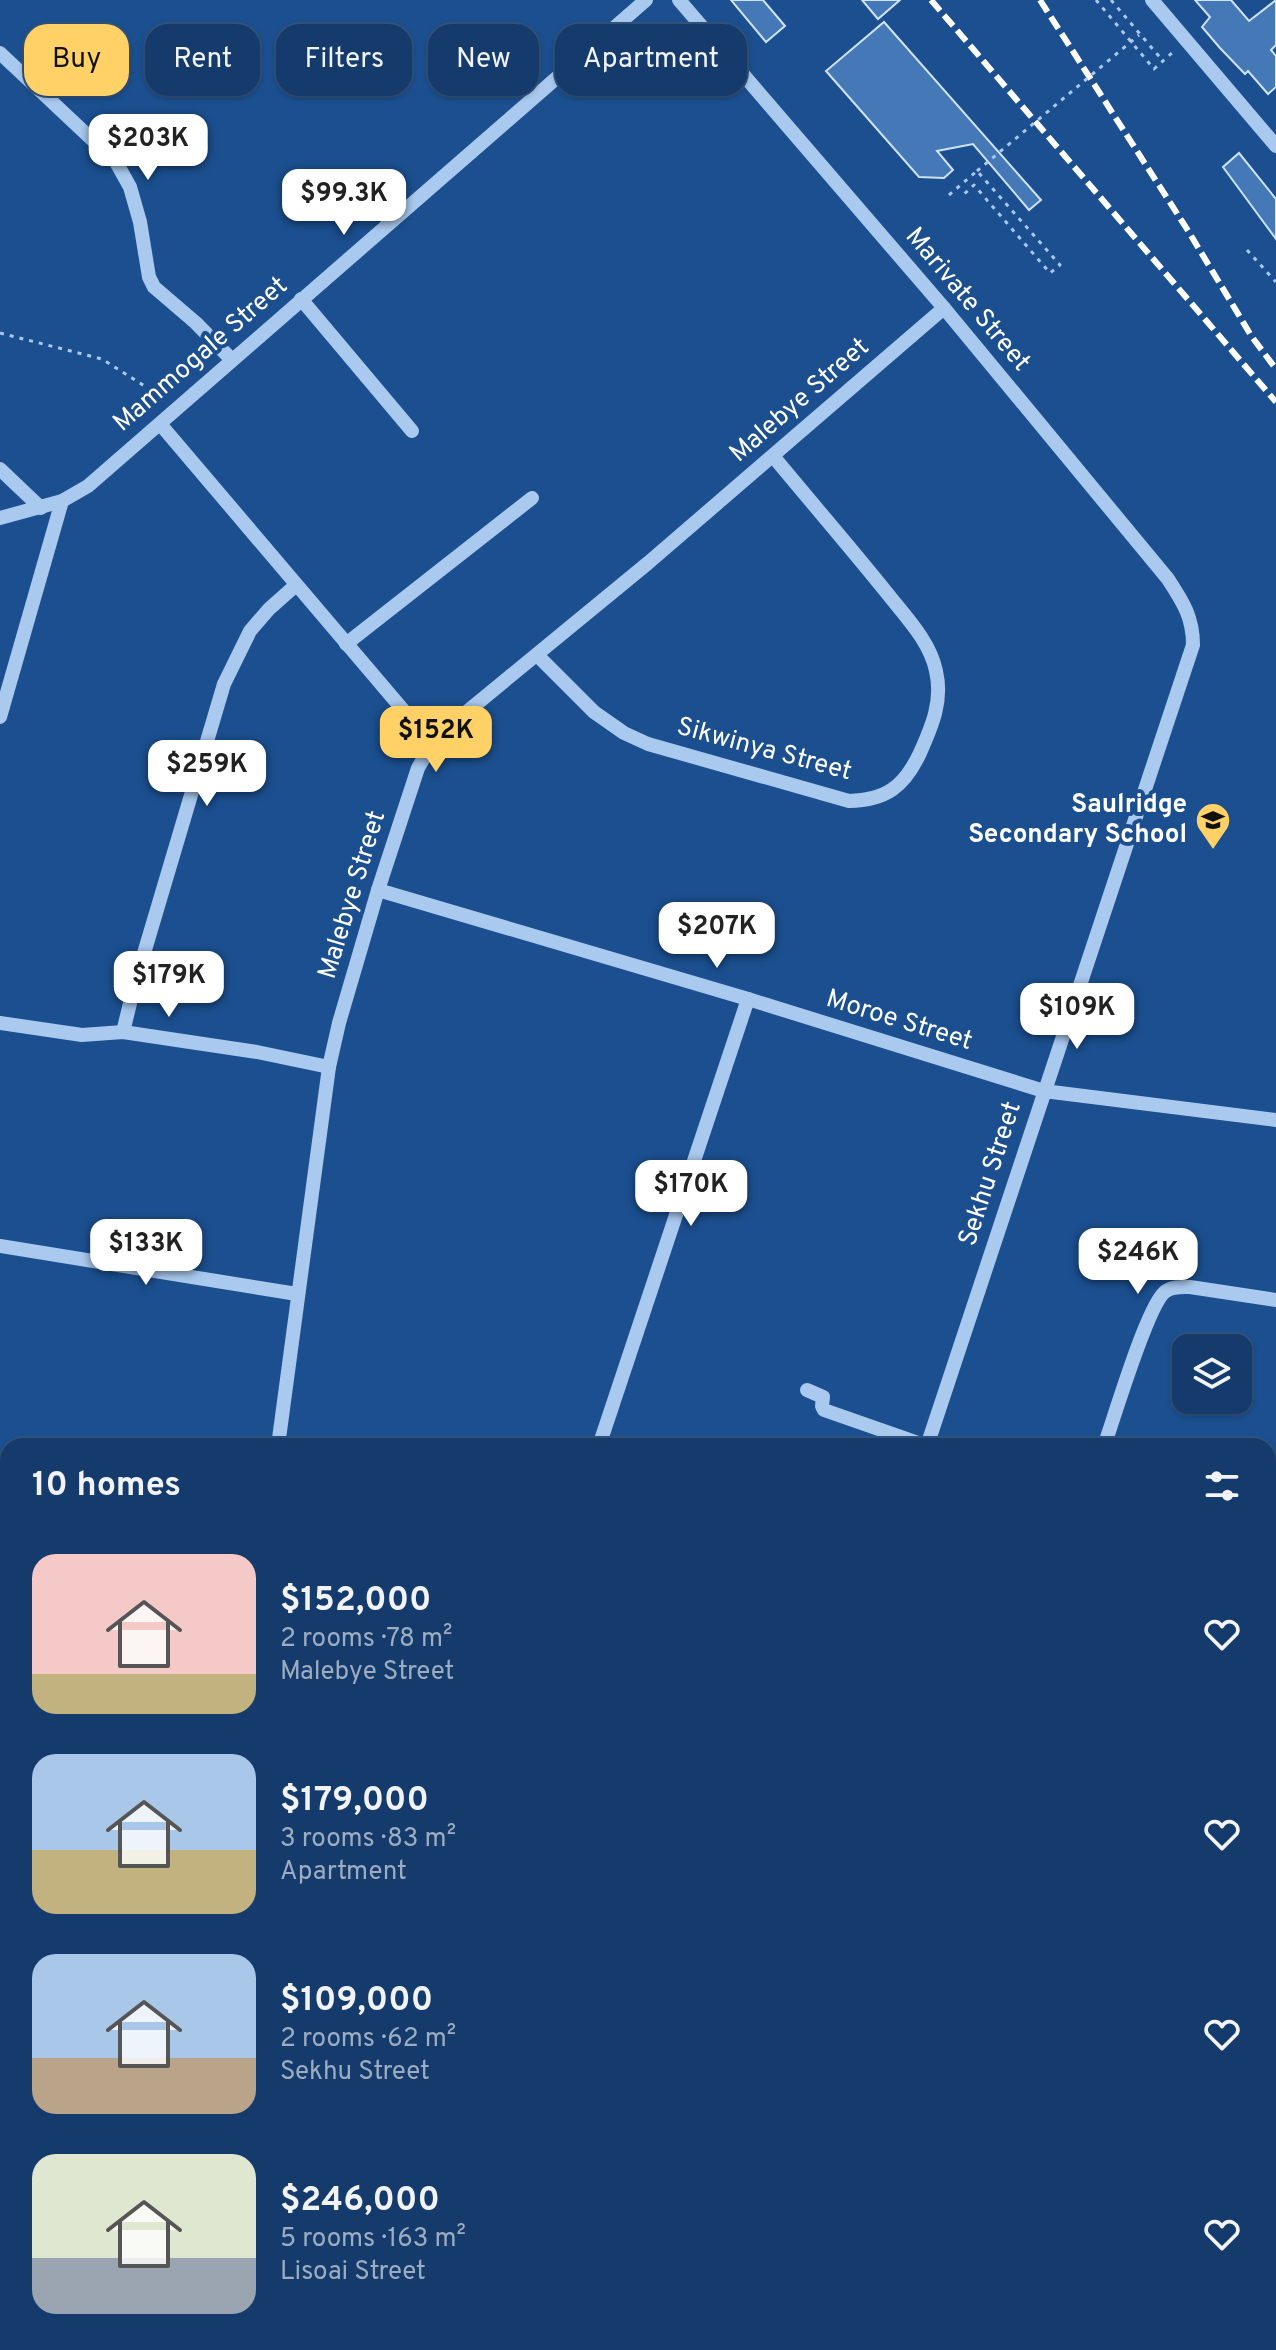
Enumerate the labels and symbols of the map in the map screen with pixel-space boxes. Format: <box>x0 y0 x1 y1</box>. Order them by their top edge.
pin: $203K <box>92 114 204 182</box>
pin: $99.3K <box>279 169 409 237</box>
street label: Marivate Street <box>897 221 1037 379</box>
street label: Mammogale Street <box>107 270 295 440</box>
street label: Malebye Street <box>723 331 877 471</box>
pin: $152K <box>380 706 492 774</box>
street label: Sikwinya Street <box>673 711 855 789</box>
pin: $259K <box>151 740 263 808</box>
place label: Saulridge Secondary School <box>968 789 1187 852</box>
school or university icon: Saulridge Secondary School <box>1194 801 1232 851</box>
street label: Malebye Street <box>312 807 394 983</box>
pin: $207K <box>661 902 773 970</box>
pin: $179K <box>113 951 225 1019</box>
street label: Moroe Street <box>822 983 976 1059</box>
pin: $109K <box>1021 983 1133 1051</box>
street label: Sekhu Street <box>952 1098 1030 1250</box>
pin: $170K <box>635 1160 747 1228</box>
pin: $133K <box>90 1219 202 1287</box>
pin: $246K <box>1082 1228 1194 1296</box>

